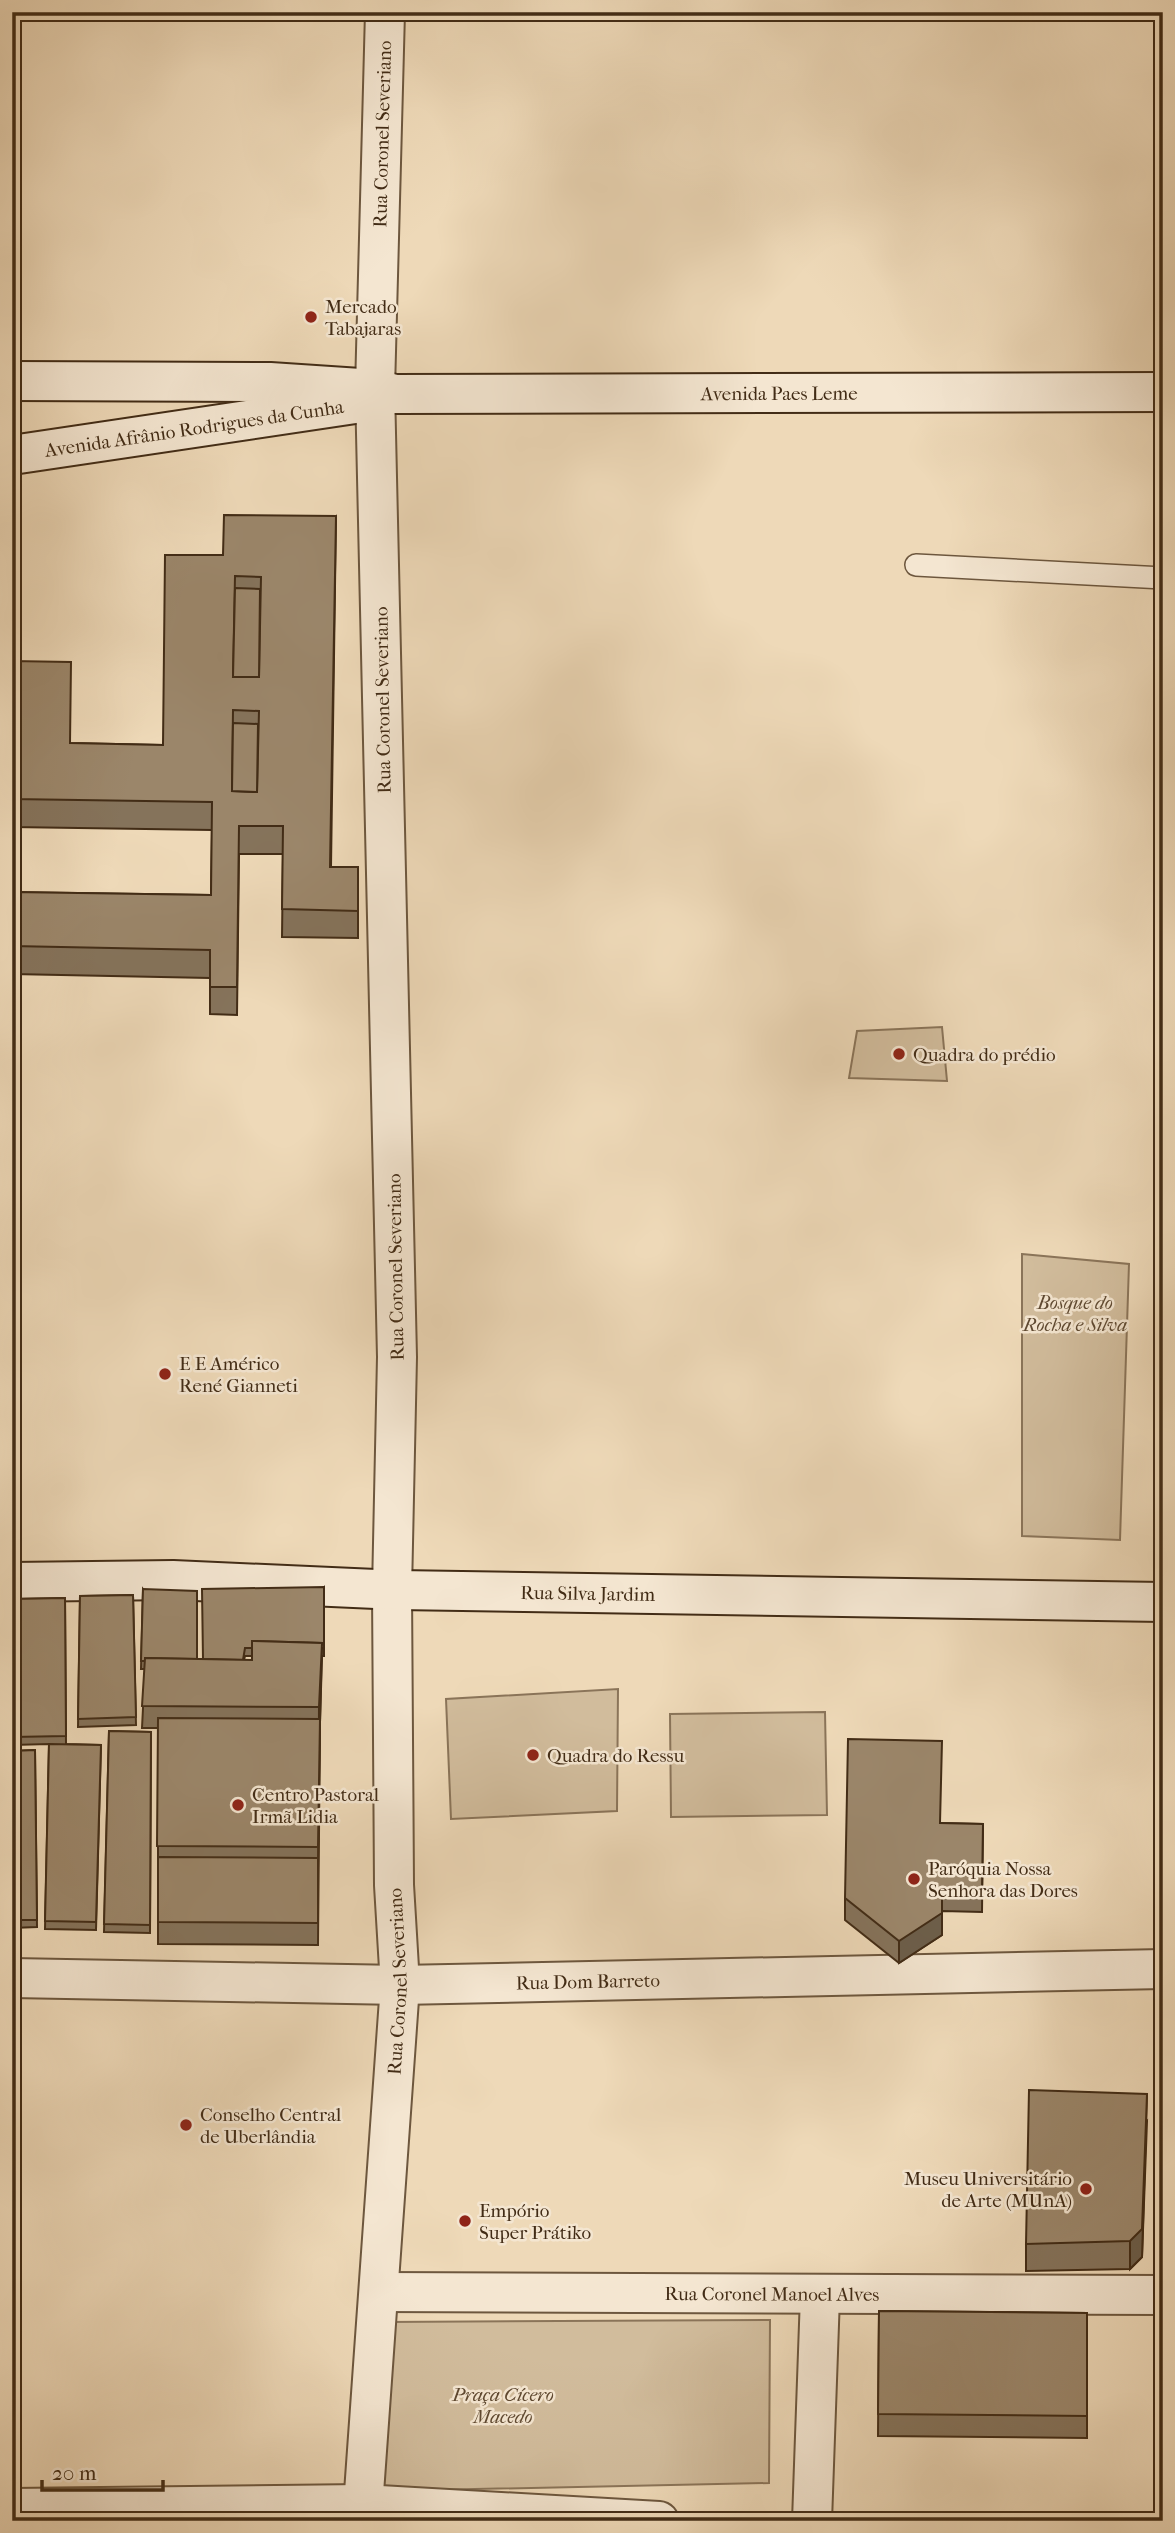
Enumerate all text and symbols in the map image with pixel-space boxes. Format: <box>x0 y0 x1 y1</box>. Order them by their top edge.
street label: Rua Coronel Severiano <box>369 40 396 228</box>
place label: Mercado Tabajaras <box>325 296 401 340</box>
marker: Mercado Tabajaras <box>303 309 319 325</box>
street label: Avenida Paes Leme <box>700 383 858 405</box>
street label: Avenida Afrânio Rodrigues da Cunha <box>42 396 345 462</box>
street label: Rua Coronel Severiano <box>370 606 396 794</box>
place label: Quadra do prédio <box>913 1044 1056 1066</box>
marker: Quadra do prédio <box>891 1046 907 1062</box>
street label: Rua Coronel Severiano <box>383 1173 409 1361</box>
park label: Bosque do Rocha e Silva <box>1021 1292 1127 1336</box>
place label: E E Américo René Gianneti <box>179 1353 298 1397</box>
marker: E E Américo René Gianneti <box>157 1366 173 1382</box>
street label: Rua Silva Jardim <box>520 1582 656 1606</box>
place label: Quadra do Ressu <box>547 1745 684 1767</box>
marker: Quadra do Ressu <box>525 1747 541 1763</box>
place label: Centro Pastoral Irmã Lidia <box>252 1784 379 1828</box>
marker: Centro Pastoral Irmã Lidia <box>230 1797 246 1813</box>
place label: Paróquia Nossa Senhora das Dores <box>928 1858 1078 1902</box>
marker: Paróquia Nossa Senhora das Dores <box>906 1871 922 1887</box>
street label: Rua Coronel Severiano <box>384 1887 412 2076</box>
street label: Rua Dom Barreto <box>516 1970 661 1995</box>
place label: Conselho Central de Uberlândia <box>200 2104 341 2148</box>
marker: Conselho Central de Uberlândia <box>178 2117 194 2133</box>
place label: Museu Universitário de Arte (MUnA) <box>904 2168 1072 2212</box>
marker: Museu Universitário de Arte (MUnA) <box>1078 2181 1094 2197</box>
place label: Empório Super Prátiko <box>479 2200 592 2244</box>
marker: Empório Super Prátiko <box>457 2213 473 2229</box>
street label: Rua Coronel Manoel Alves <box>665 2283 879 2306</box>
park label: Praça Cícero Macedo <box>451 2384 554 2428</box>
scale bar <box>42 2449 163 2493</box>
text: 20 m <box>52 2461 97 2485</box>

